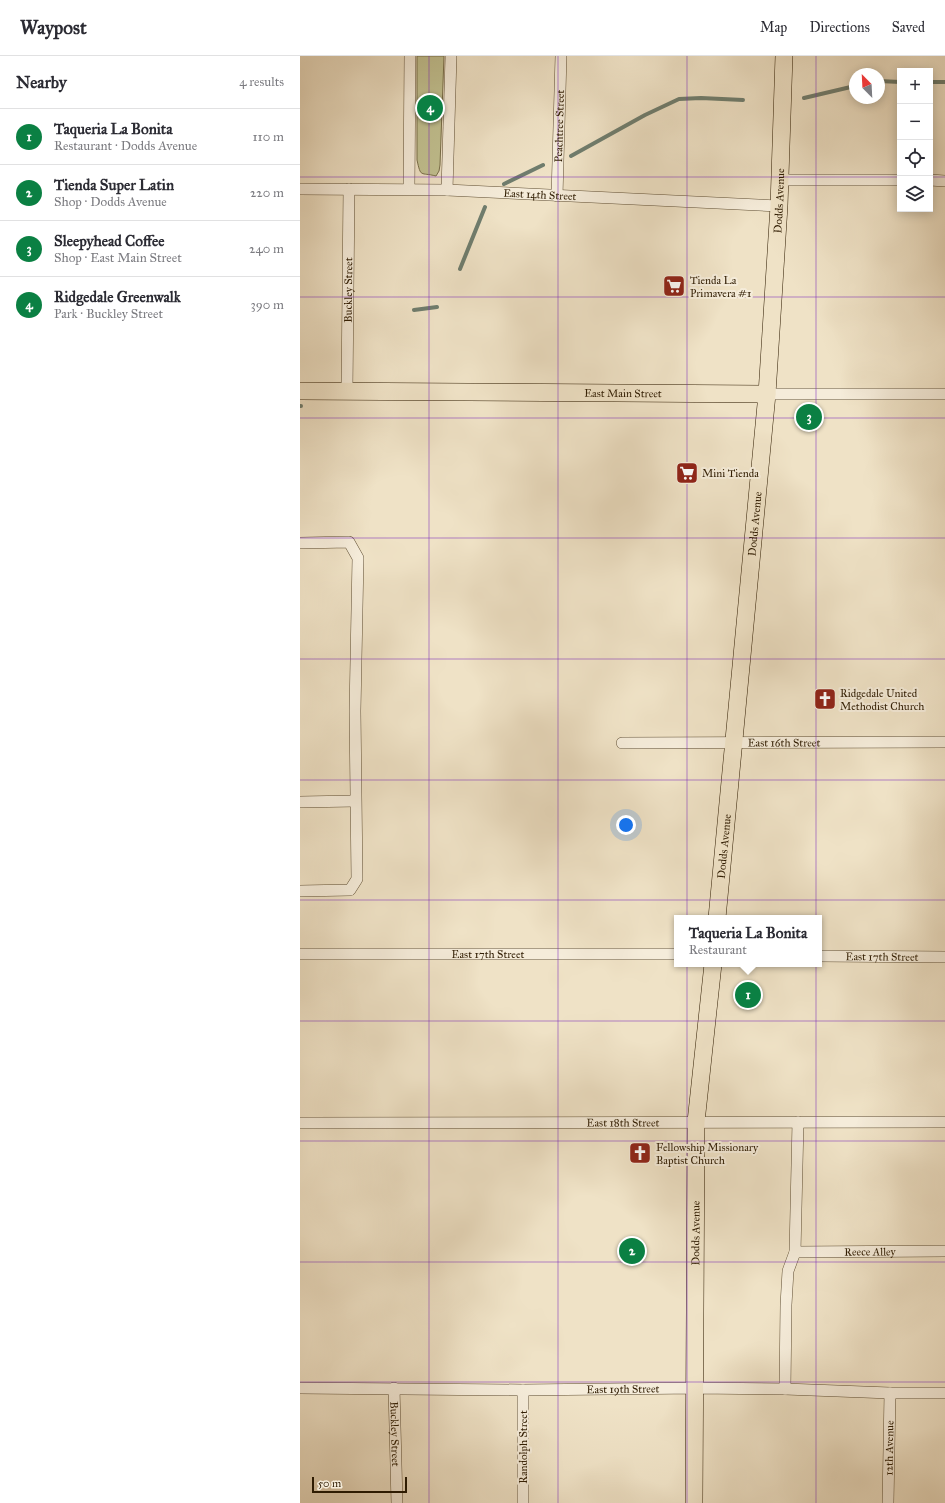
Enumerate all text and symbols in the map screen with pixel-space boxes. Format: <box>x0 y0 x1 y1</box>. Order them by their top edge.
text: Waypost <box>20 16 87 39</box>
text: Map <box>760 19 787 36</box>
text: Directions <box>809 19 870 36</box>
text: Saved <box>892 19 925 36</box>
north arrow <box>849 68 885 104</box>
map controls <box>897 68 933 212</box>
button: + <box>897 68 933 104</box>
text: Nearby <box>16 72 67 93</box>
text: 4 results <box>239 74 284 90</box>
street label: Peachtree Street <box>552 89 567 163</box>
pin: 4 <box>417 93 443 123</box>
button: − <box>897 104 933 140</box>
text: Taqueria La Bonita <box>54 120 173 138</box>
text: 1 <box>26 129 32 145</box>
text: 110 m <box>252 129 284 145</box>
text: Restaurant · Dodds Avenue <box>54 138 197 154</box>
button: locate <box>897 140 933 176</box>
street label: Dodds Avenue <box>771 168 787 234</box>
text: Tienda Super Latin <box>54 176 174 194</box>
button: layers <box>897 176 933 212</box>
text: 2 <box>26 185 32 201</box>
text: 220 m <box>250 185 284 201</box>
street label: East 14th Street <box>503 187 577 203</box>
text: Shop · Dodds Avenue <box>54 194 167 210</box>
text: Sleepyhead Coffee <box>54 232 164 250</box>
text: 3 <box>26 241 32 257</box>
text: 240 m <box>249 241 284 257</box>
text: Shop · East Main Street <box>54 250 182 266</box>
street label: Buckley Street <box>342 257 355 323</box>
supermarket icon: Tienda La Primavera #1 <box>661 273 687 299</box>
place label: Tienda La Primavera #1 <box>690 274 751 300</box>
text: Ridgedale Greenwalk <box>54 288 181 306</box>
text: 4 <box>25 297 33 313</box>
text: 390 m <box>251 297 284 313</box>
text: Park · Buckley Street <box>54 306 163 322</box>
street label: East Main Street <box>584 387 662 400</box>
pin: 3 <box>796 402 822 432</box>
supermarket icon: Mini Tienda <box>674 460 700 486</box>
place label: Mini Tienda <box>702 467 759 480</box>
street label: Dodds Avenue <box>746 491 765 557</box>
church icon: Ridgedale United Methodist Church <box>812 686 838 712</box>
place label: Ridgedale United Methodist Church <box>840 687 924 713</box>
street label: East 16th Street <box>748 736 820 750</box>
street label: Dodds Avenue <box>715 813 734 879</box>
your location <box>616 815 636 835</box>
popup <box>674 915 822 967</box>
text: Taqueria La Bonita <box>689 924 807 942</box>
text: Restaurant <box>689 942 747 958</box>
street label: East 17th Street <box>452 948 525 961</box>
street label: East 17th Street <box>846 950 919 964</box>
pin: 1 <box>735 980 761 1010</box>
street label: East 18th Street <box>587 1116 660 1130</box>
church icon: Fellowship Missionary Baptist Church <box>627 1140 653 1166</box>
place label: Fellowship Missionary Baptist Church <box>656 1141 759 1167</box>
street label: Dodds Avenue <box>689 1200 703 1265</box>
pin: 2 <box>619 1236 645 1266</box>
street label: Reece Alley <box>844 1245 897 1259</box>
street label: East 19th Street <box>587 1382 660 1396</box>
street label: Buckley Street <box>387 1401 402 1467</box>
street label: Randolph Street <box>517 1410 530 1484</box>
street label: 12th Avenue <box>882 1420 897 1476</box>
scale bar <box>312 1475 407 1494</box>
text: 50 m <box>318 1477 341 1490</box>

